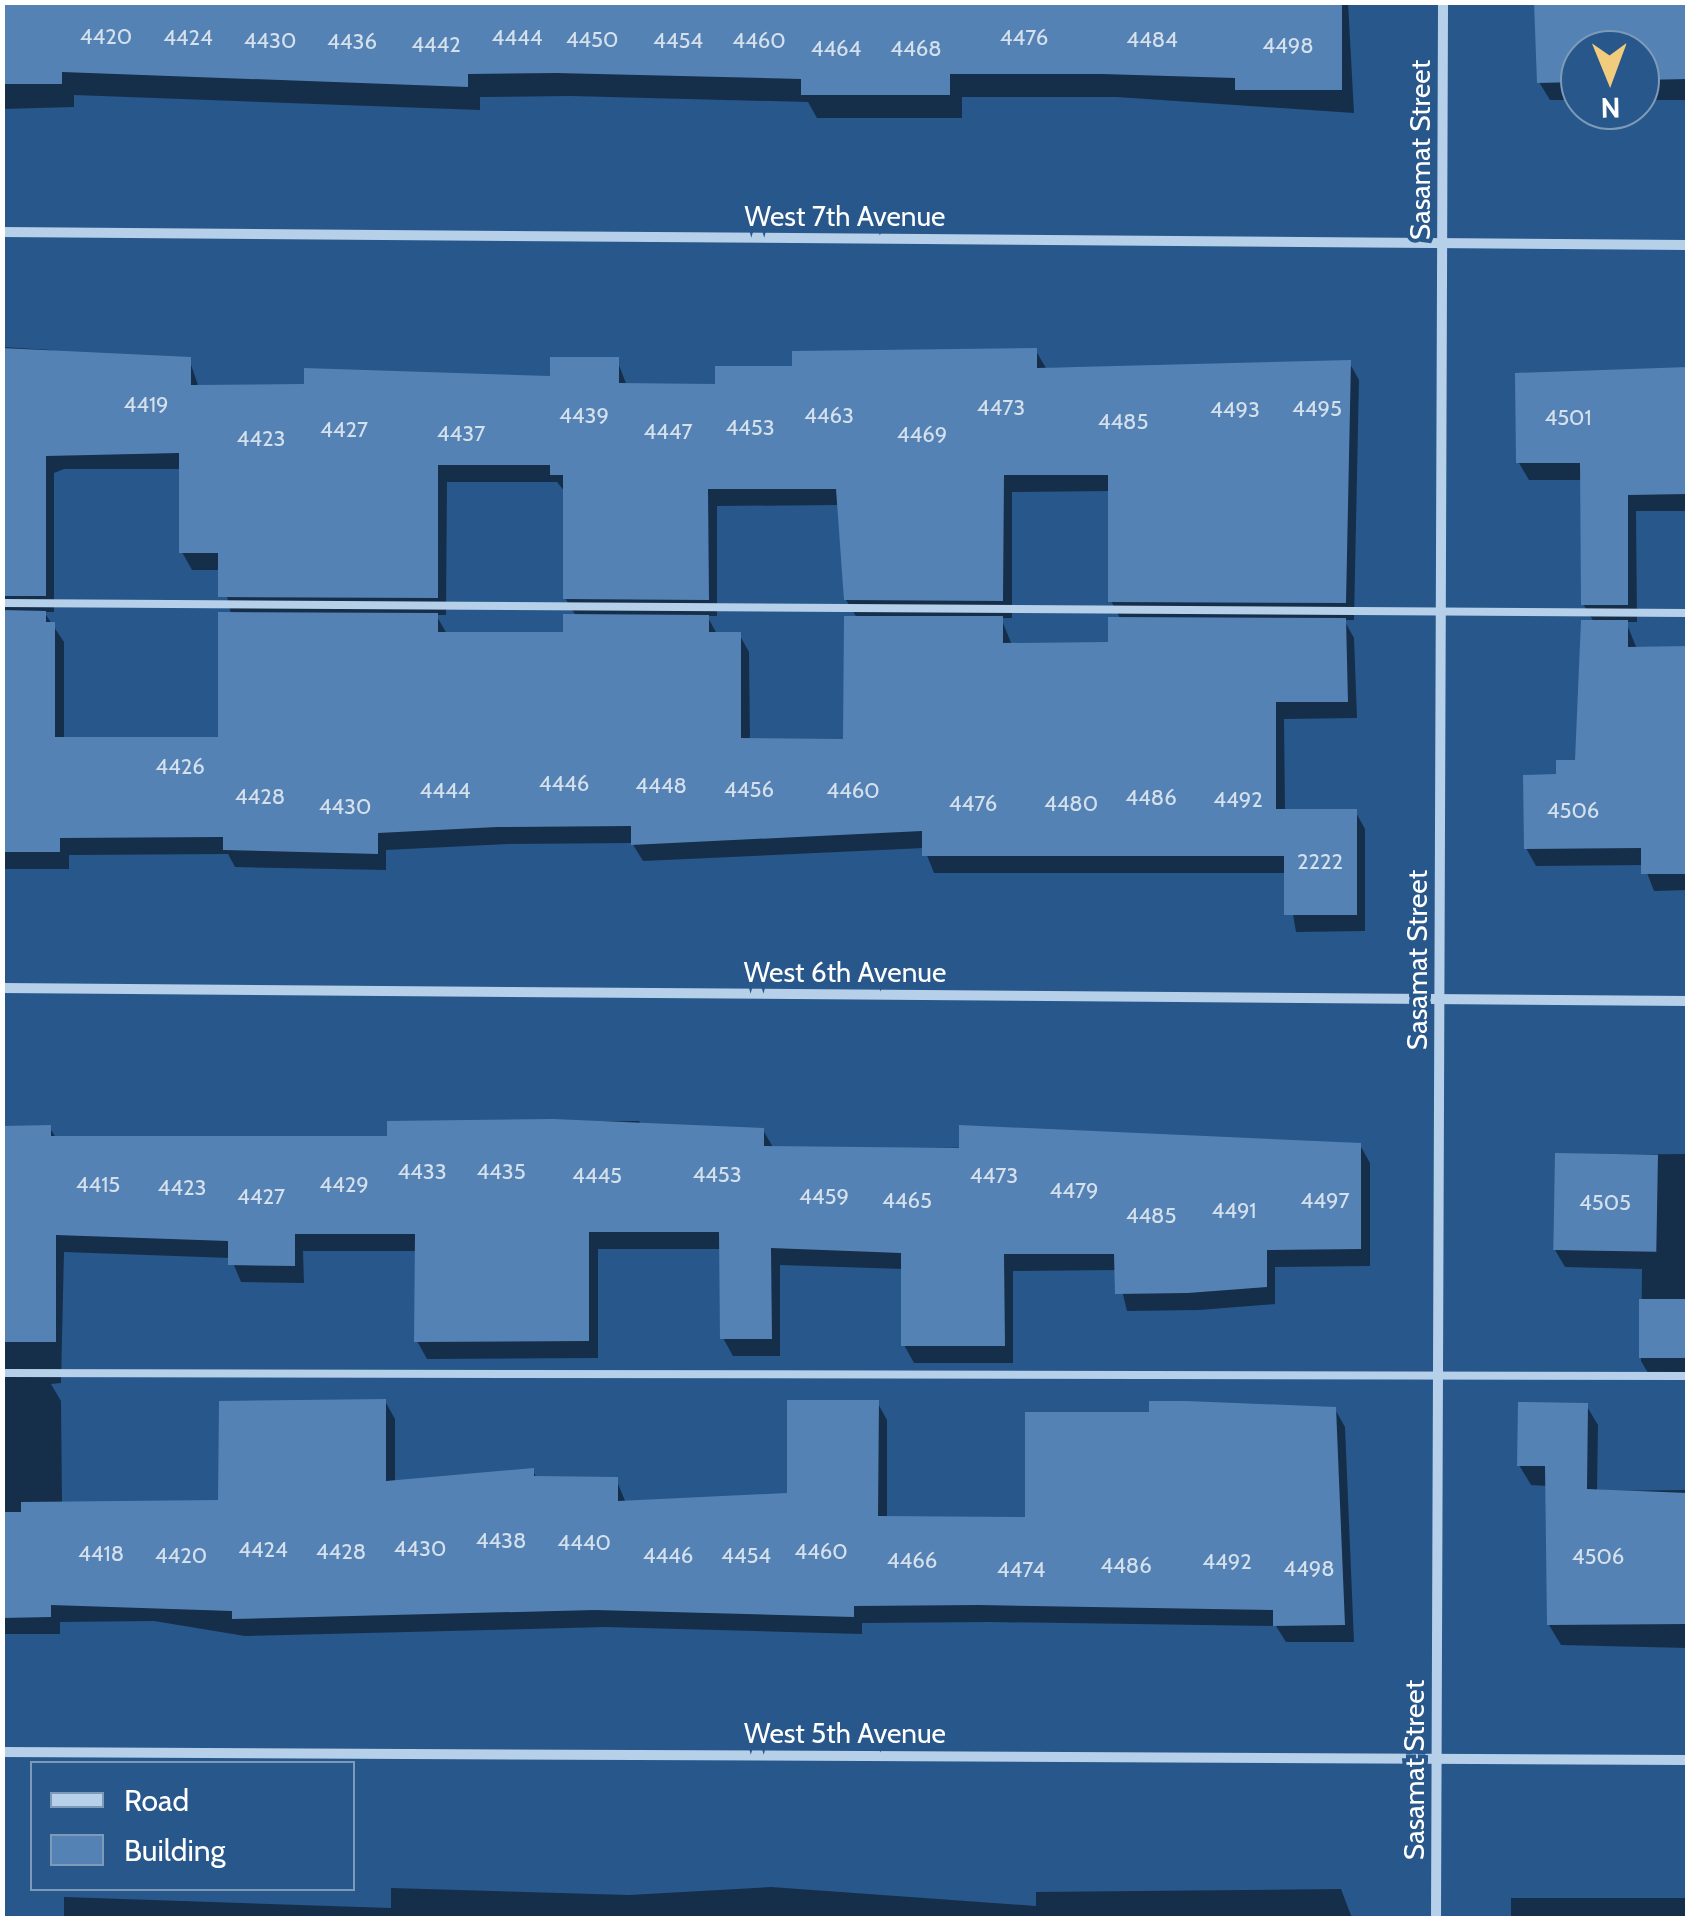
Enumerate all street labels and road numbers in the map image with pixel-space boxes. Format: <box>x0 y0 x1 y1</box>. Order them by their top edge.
street label: Sasamat Street <box>1403 60 1437 240</box>
street label: West 7th Avenue <box>745 199 945 233</box>
street label: Sasamat Street <box>1400 870 1434 1050</box>
street label: West 6th Avenue <box>744 955 946 989</box>
street label: Sasamat Street <box>1397 1680 1431 1860</box>
street label: West 5th Avenue <box>744 1716 946 1750</box>

